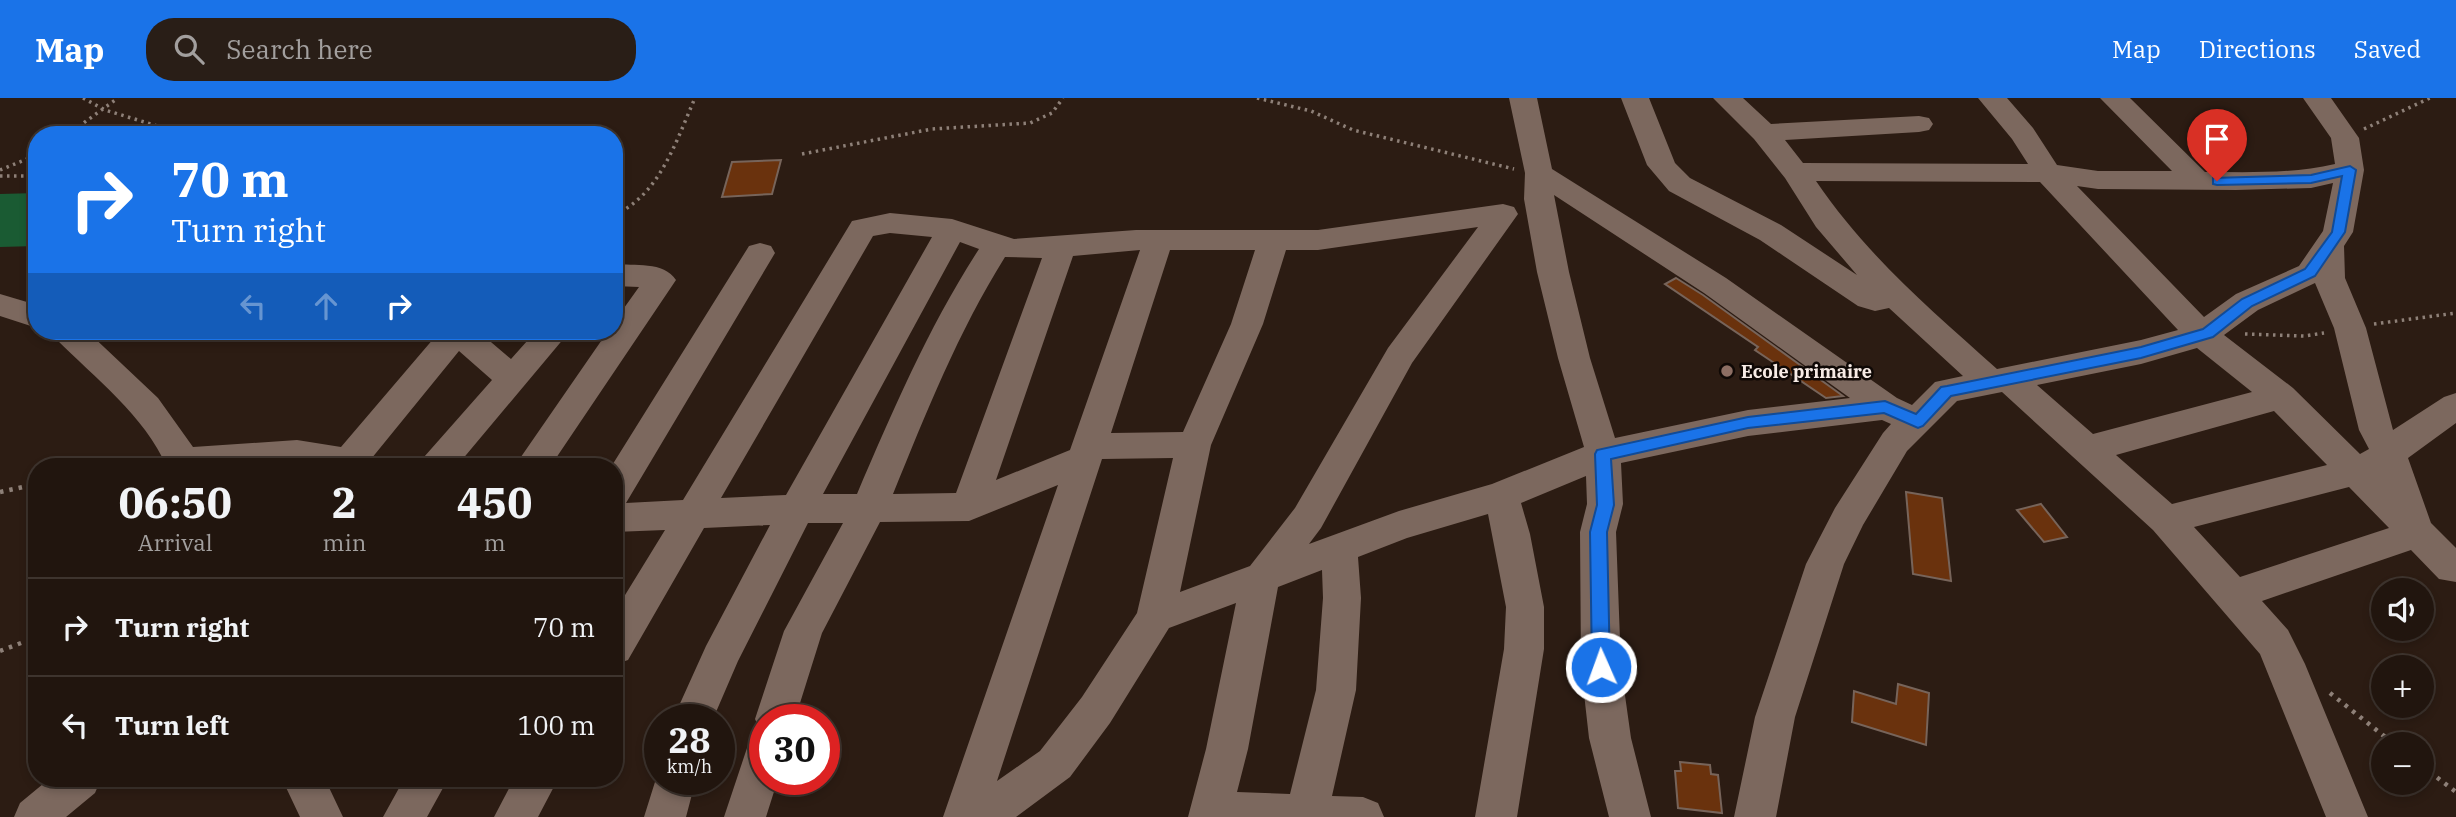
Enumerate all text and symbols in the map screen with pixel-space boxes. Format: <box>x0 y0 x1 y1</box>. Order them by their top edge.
search box <box>146 18 636 81</box>
text: Map <box>35 28 104 71</box>
icon: search <box>170 30 208 68</box>
text: Search here <box>226 32 373 66</box>
text: Map <box>2112 33 2161 65</box>
text: Directions <box>2199 33 2316 65</box>
text: Saved <box>2354 33 2421 65</box>
pin <box>2187 109 2247 181</box>
icon: arrive <box>2198 120 2236 158</box>
text: 70 m <box>171 147 289 210</box>
icon: right <box>56 154 147 245</box>
text: Turn right <box>171 209 326 251</box>
icon: left <box>234 287 272 325</box>
icon: ahead <box>307 287 345 325</box>
icon: right <box>380 287 418 325</box>
place label: Ecole primaire <box>1741 360 1872 383</box>
marker: Ecole primaire <box>1719 363 1735 379</box>
text: 06:50 <box>118 475 232 530</box>
text: 2 <box>332 475 357 530</box>
text: 450 <box>457 475 532 530</box>
text: Arrival <box>138 527 213 557</box>
text: min <box>323 527 366 557</box>
text: m <box>484 527 506 557</box>
map controls <box>2371 578 2434 795</box>
button: sound <box>2371 578 2434 641</box>
icon: right <box>56 608 94 646</box>
text: Turn right <box>115 610 249 644</box>
text: 70 m <box>533 610 595 644</box>
position arrow <box>1564 630 1638 704</box>
button: + <box>2371 655 2434 718</box>
speed limit sign: 30 <box>749 704 840 795</box>
icon: left <box>56 706 94 744</box>
text: Turn left <box>115 708 229 742</box>
text: 100 m <box>517 708 595 742</box>
text: 28 <box>668 717 711 763</box>
button: − <box>2371 732 2434 795</box>
text: km/h <box>667 755 712 778</box>

